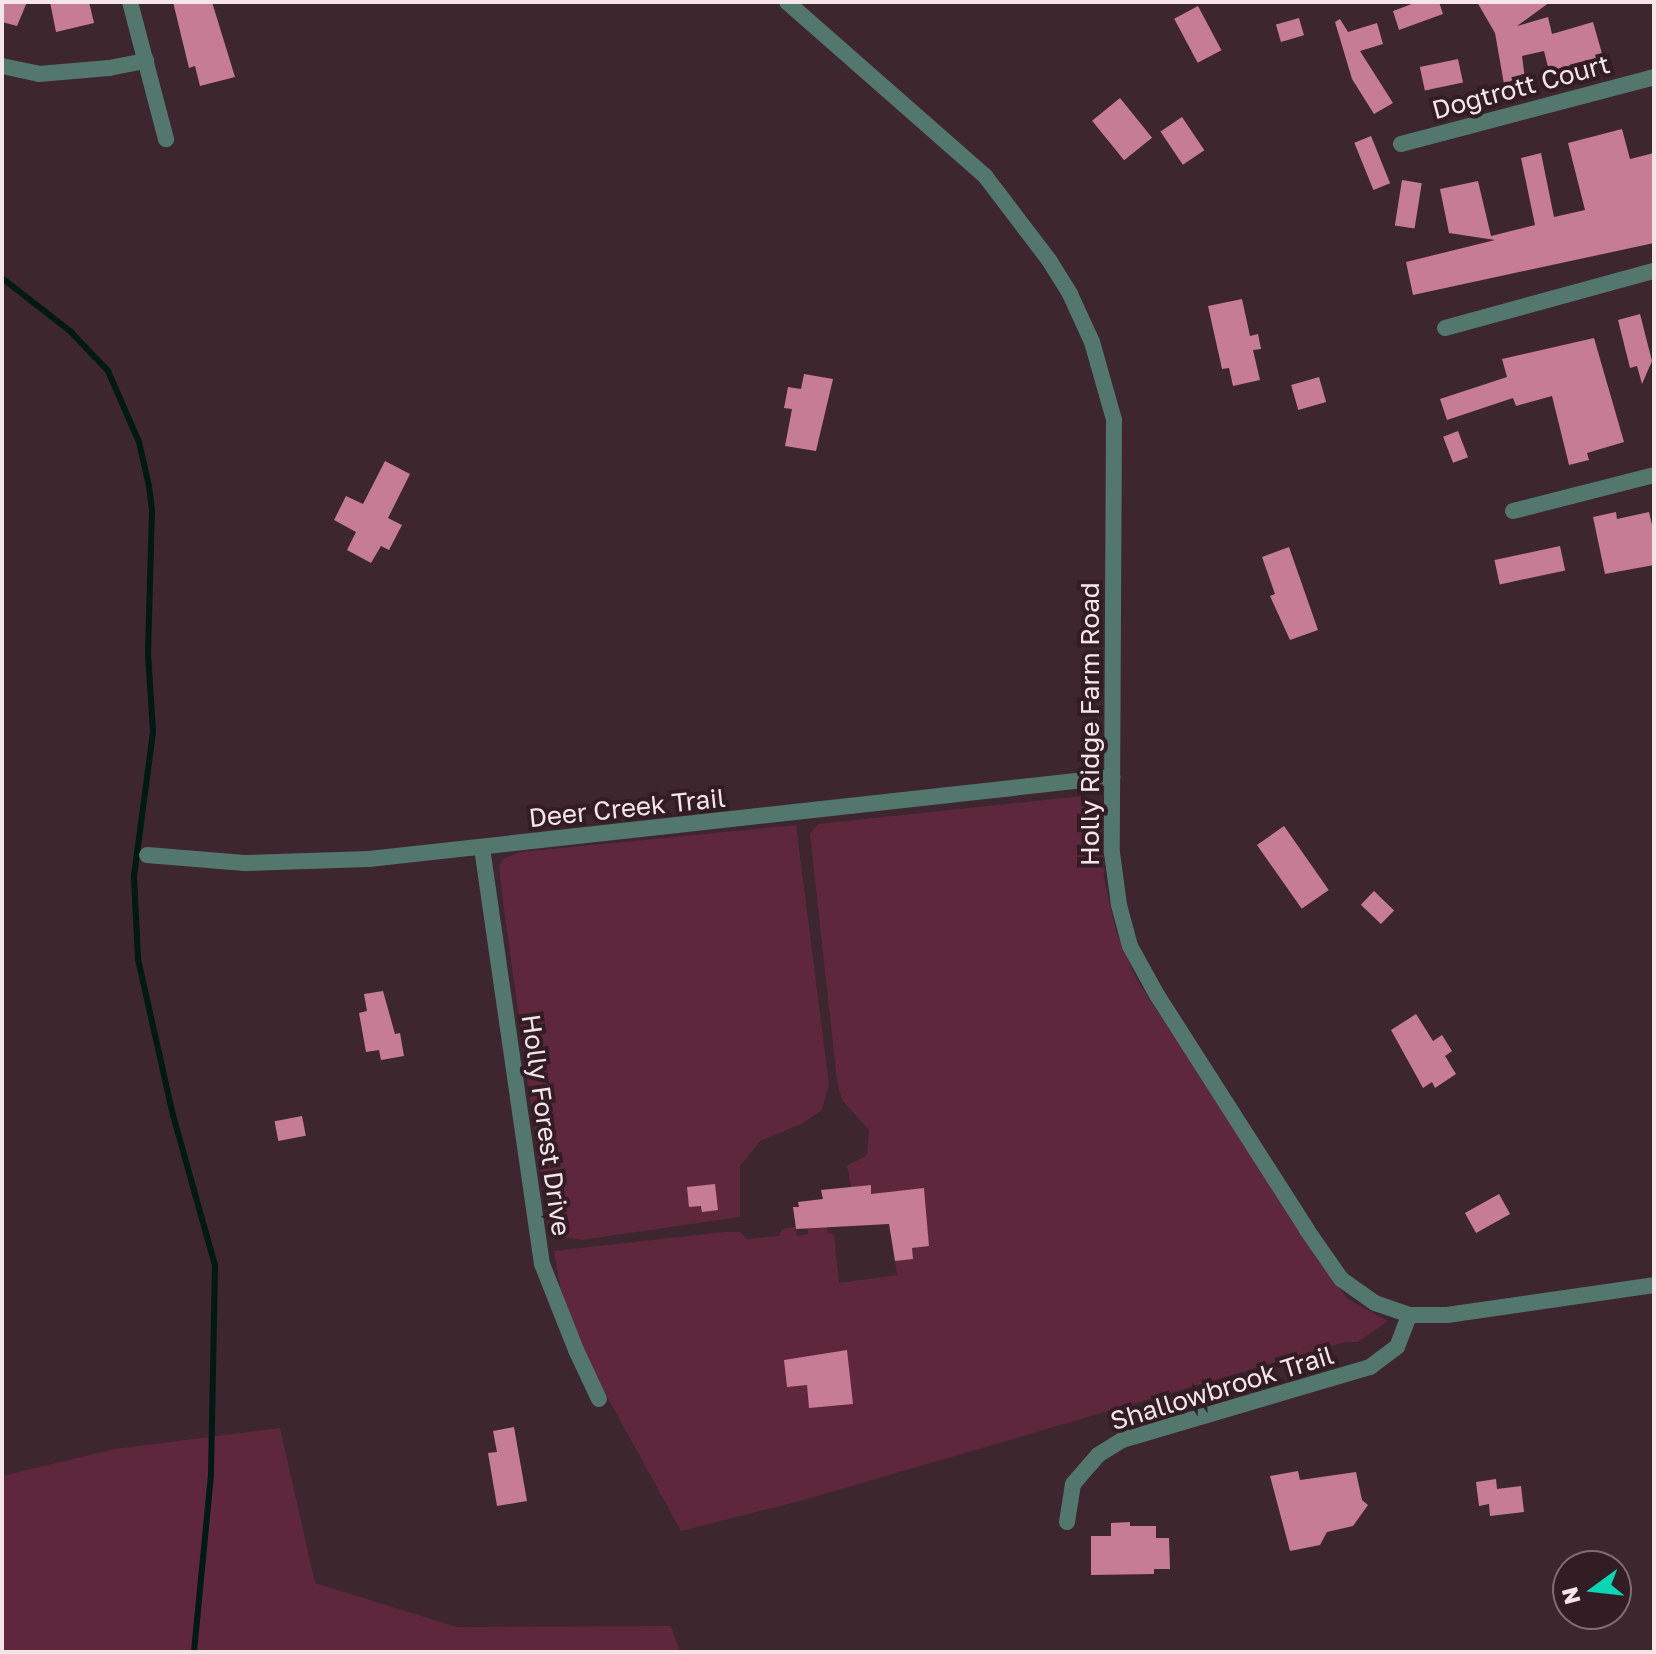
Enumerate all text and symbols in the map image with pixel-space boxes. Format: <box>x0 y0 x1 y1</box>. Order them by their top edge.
street label: Dogtrott Court <box>1429 48 1613 126</box>
street label: Holly Ridge Farm Road <box>1074 582 1106 866</box>
street label: Deer Creek Trail <box>527 782 727 834</box>
street label: Holly Forest Drive <box>515 1012 577 1238</box>
street label: Shallowbrook Trail <box>1107 1339 1337 1437</box>
north arrow <box>1552 1550 1632 1630</box>
text: N <box>1555 1584 1585 1607</box>

